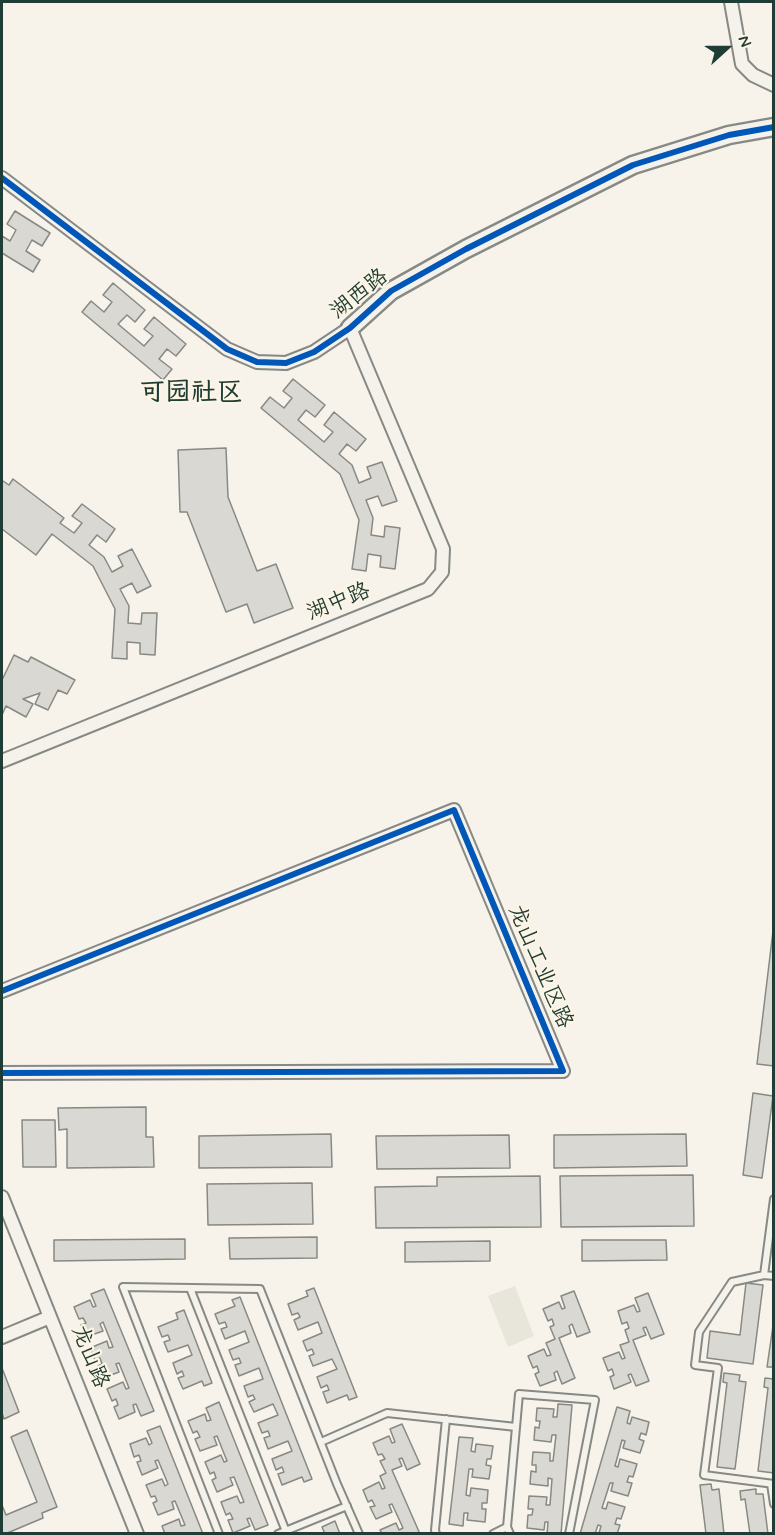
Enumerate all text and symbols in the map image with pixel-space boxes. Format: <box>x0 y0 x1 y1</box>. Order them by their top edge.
north arrow <box>697 18 757 78</box>
text: N <box>733 33 756 50</box>
street label: 湖西路 <box>326 264 394 326</box>
district label: 可园社区 <box>139 379 243 411</box>
street label: 湖中路 <box>303 578 375 628</box>
street label: 龙山工业区路 <box>501 901 577 1033</box>
street label: 龙山路 <box>64 1321 114 1393</box>

